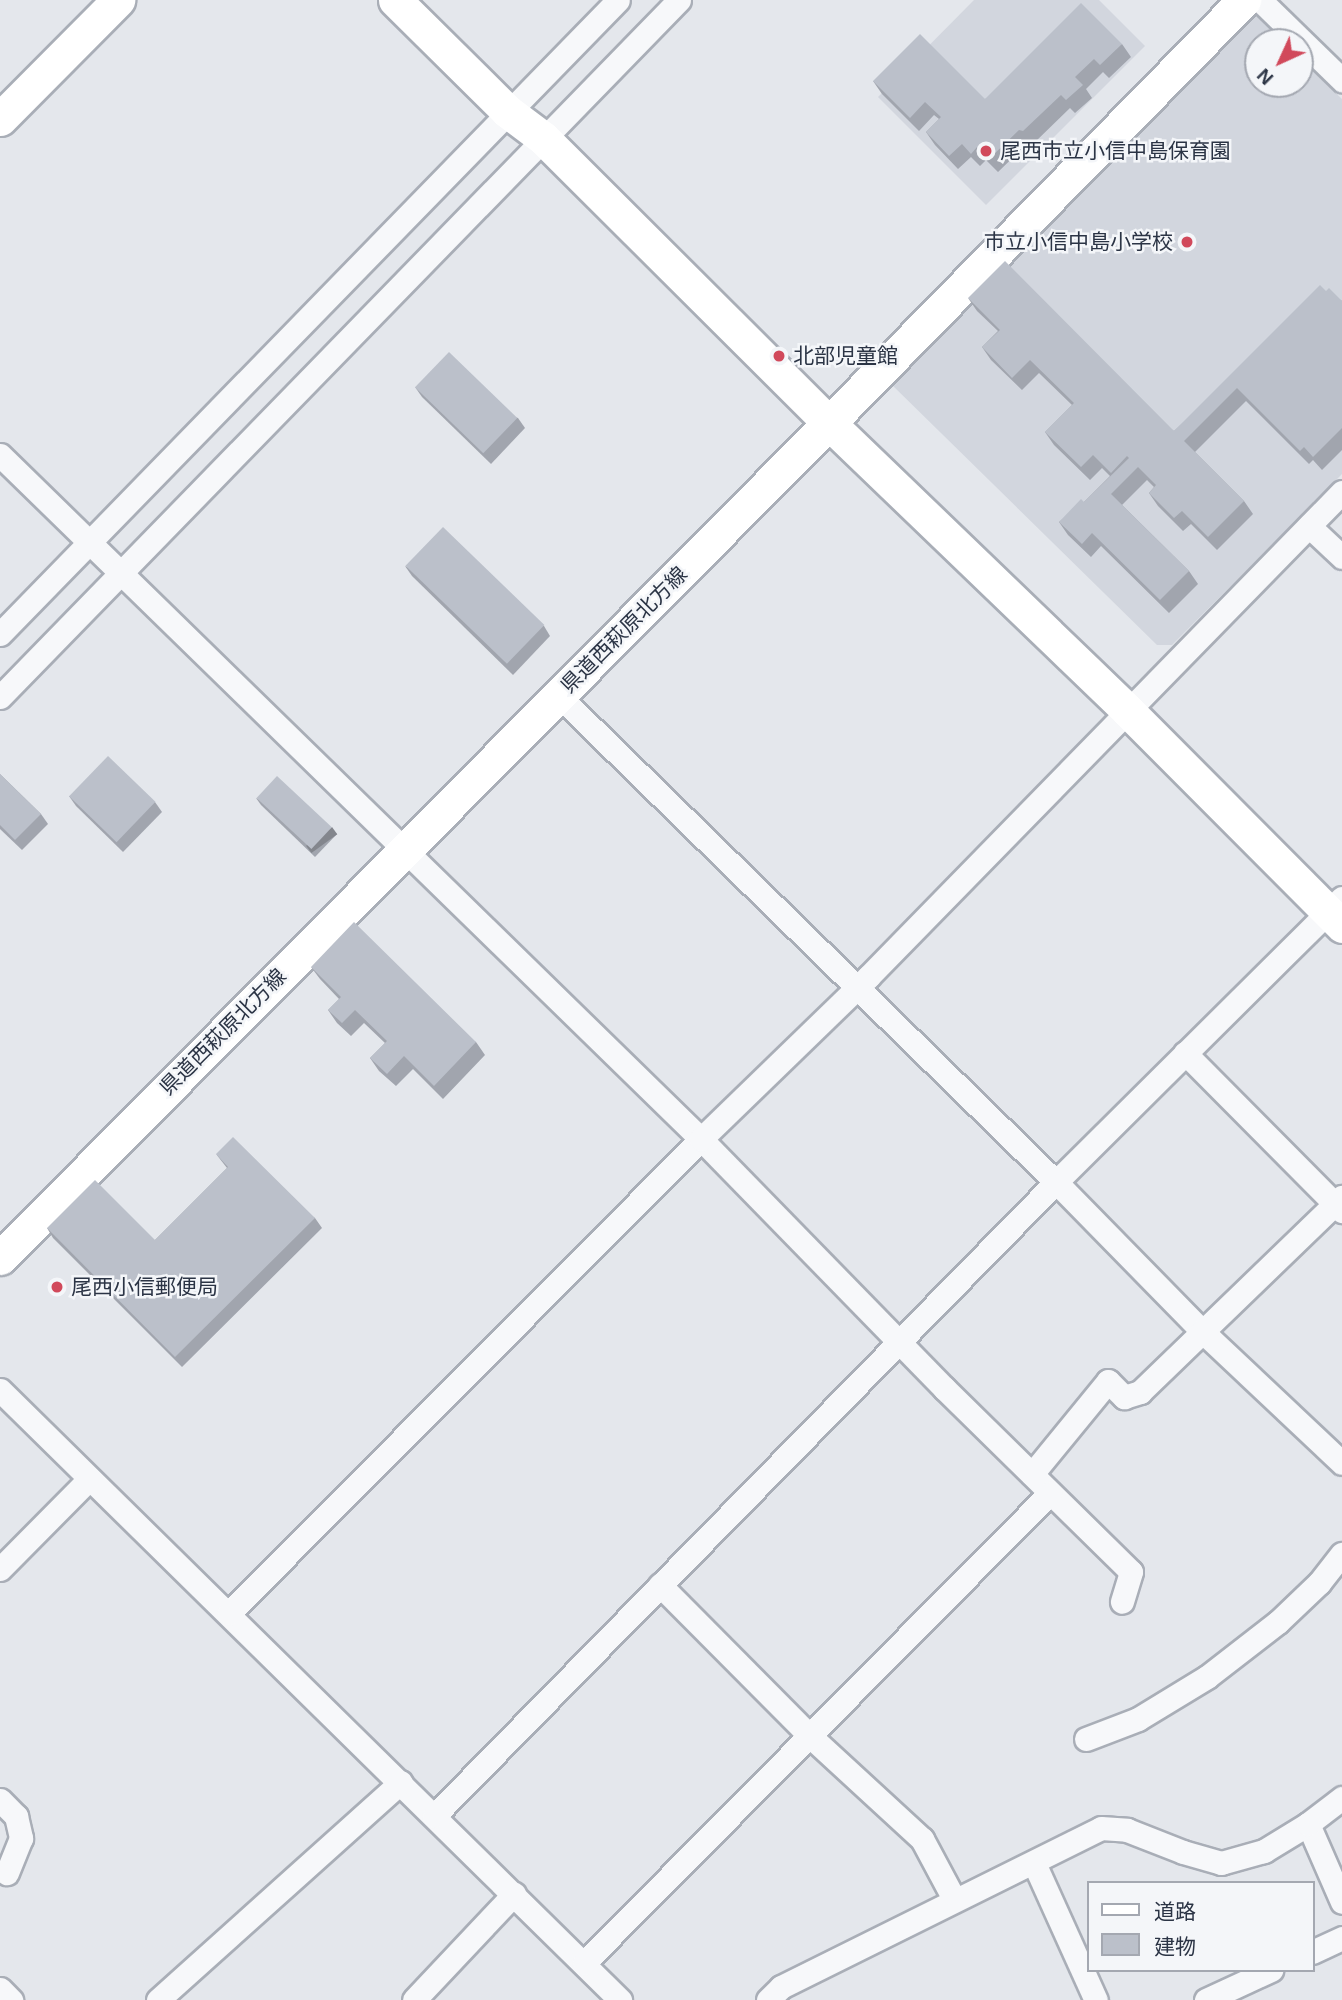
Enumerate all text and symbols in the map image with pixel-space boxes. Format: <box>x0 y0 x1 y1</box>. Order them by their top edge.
north arrow <box>1244 28 1314 98</box>
text: N <box>1253 65 1277 89</box>
place label: 尾西市立小信中島保育園 <box>1000 138 1231 164</box>
marker: 尾西市立小信中島保育園 <box>978 143 994 159</box>
place label: 市立小信中島小学校 <box>984 229 1173 255</box>
marker: 市立小信中島小学校 <box>1179 234 1195 250</box>
place label: 北部児童館 <box>793 343 898 369</box>
marker: 北部児童館 <box>771 348 787 364</box>
street label: 県道西萩原北方線 <box>556 562 692 698</box>
street label: 県道西萩原北方線 <box>155 964 291 1100</box>
place label: 尾西小信郵便局 <box>71 1274 218 1300</box>
marker: 尾西小信郵便局 <box>49 1279 65 1295</box>
legend <box>1086 1881 1314 1972</box>
text: 道路 <box>1154 1900 1196 1923</box>
text: 建物 <box>1154 1935 1196 1958</box>

